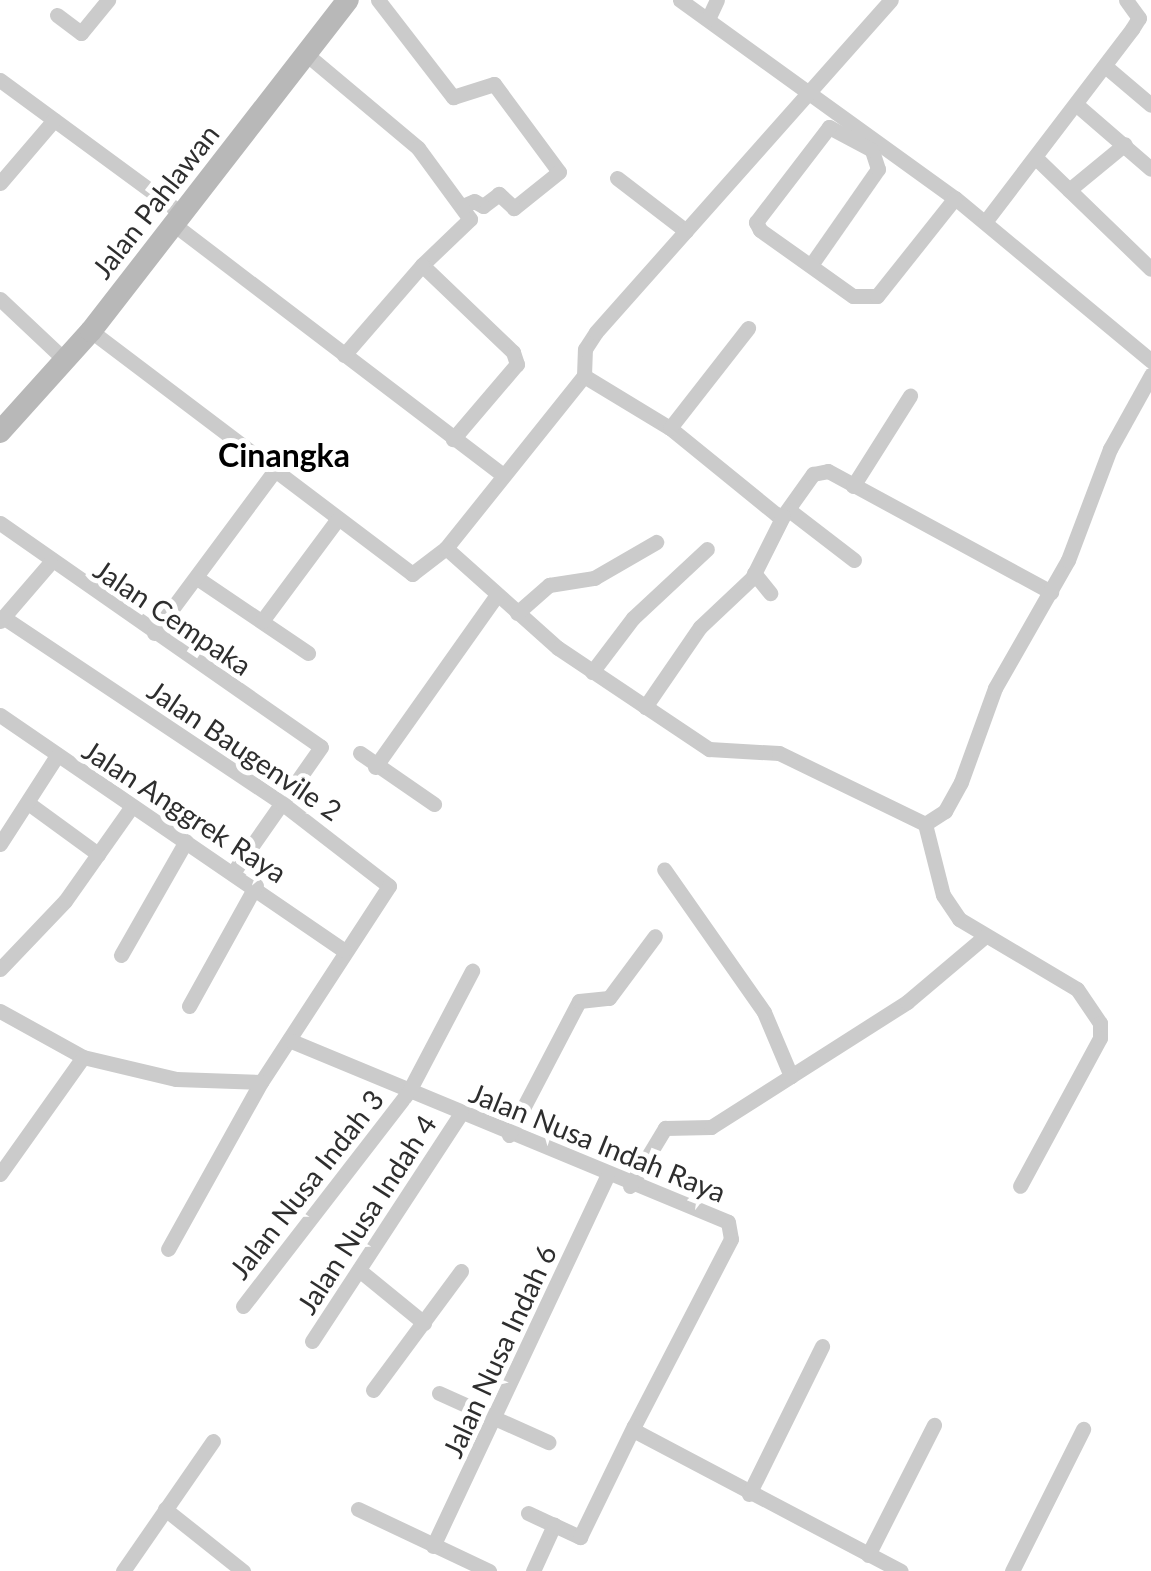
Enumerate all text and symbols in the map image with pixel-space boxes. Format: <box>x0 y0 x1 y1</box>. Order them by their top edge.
street label: Jalan Pahlawan <box>84 117 226 285</box>
district label: Cinangka <box>218 436 350 474</box>
street label: Jalan Cempaka <box>88 552 258 682</box>
street label: Jalan Baugenvile 2 <box>142 673 348 827</box>
street label: Jalan Anggrek Raya <box>77 732 293 890</box>
street label: Jalan Nusa Indah Raya <box>465 1075 731 1209</box>
street label: Jalan Nusa Indah 3 <box>222 1083 390 1285</box>
street label: Jalan Nusa Indah 4 <box>289 1108 443 1320</box>
street label: Jalan Nusa Indah 6 <box>435 1240 563 1462</box>

